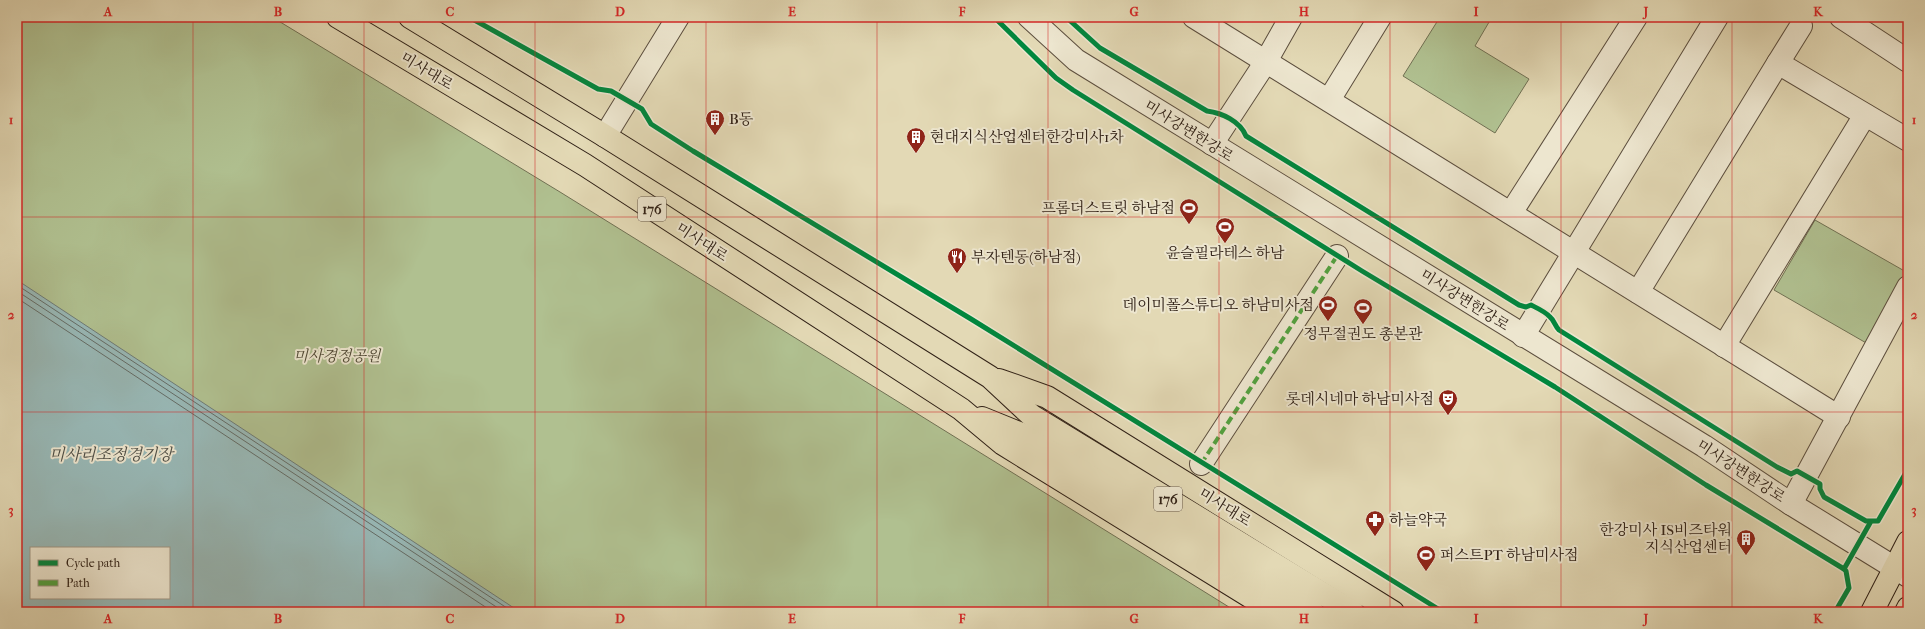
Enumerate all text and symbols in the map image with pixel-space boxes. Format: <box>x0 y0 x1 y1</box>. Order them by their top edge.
text: A <box>103 4 113 19</box>
text: B <box>274 4 283 19</box>
text: C <box>446 4 455 19</box>
text: D <box>615 4 625 19</box>
text: E <box>788 4 796 19</box>
text: F <box>958 4 966 19</box>
text: G <box>1129 4 1139 19</box>
text: H <box>1299 4 1310 19</box>
text: I <box>1473 4 1479 19</box>
text: J <box>1642 4 1649 20</box>
text: K <box>1813 4 1824 19</box>
street label: 미사대로 <box>398 48 457 94</box>
street label: 미사강변한강로 <box>1141 96 1237 166</box>
building icon: B동 <box>704 108 726 136</box>
place label: B동 <box>729 110 754 128</box>
text: 1 <box>9 112 14 127</box>
text: 1 <box>1912 112 1917 127</box>
building icon: 현대지식산업센터한강미사1차 <box>905 126 927 154</box>
place label: 현대지식산업센터한강미사1차 <box>930 128 1124 146</box>
road number: 176 <box>638 197 666 221</box>
sports icon: 프롬더스트릿 하남점 <box>1178 197 1200 225</box>
place label: 프롬더스트릿 하남점 <box>1041 199 1175 217</box>
sports icon: 윤슬필라테스 하남 <box>1214 216 1236 244</box>
street label: 미사대로 <box>673 219 732 266</box>
place label: 윤슬필라테스 하남 <box>1165 244 1285 262</box>
restaurant icon: 부자텐동(하남점) <box>946 246 968 274</box>
place label: 부자텐동(하남점) <box>971 248 1081 266</box>
street label: 미사강변한강로 <box>1417 265 1513 335</box>
sports icon: 데이미폴스튜디오 하남미사점 <box>1317 294 1339 322</box>
place label: 데이미폴스튜디오 하남미사점 <box>1122 296 1314 314</box>
sports icon: 정무절권도 총본관 <box>1352 297 1374 325</box>
text: 2 <box>8 307 15 322</box>
text: 2 <box>1911 307 1918 322</box>
place label: 정무절권도 총본관 <box>1303 325 1423 343</box>
park label: 미사경정공원 <box>294 347 382 365</box>
theatre icon: 롯데시네마 하남미사점 <box>1437 388 1459 416</box>
place label: 롯데시네마 하남미사점 <box>1286 390 1434 408</box>
street label: 미사강변한강로 <box>1694 436 1789 506</box>
water label: 미사리조정경기장 <box>49 445 175 464</box>
street label: 미사대로 <box>1196 484 1255 530</box>
road number: 176 <box>1154 487 1182 511</box>
text: 3 <box>8 502 14 518</box>
text: 3 <box>1911 502 1917 518</box>
pharmacy icon: 하늘약국 <box>1364 509 1386 537</box>
place label: 하늘약국 <box>1389 511 1447 529</box>
place label: 한강미사 IS비즈타워 지식산업센터 <box>1599 521 1732 556</box>
building icon: 한강미사 IS비즈타워 지식산업센터 <box>1735 528 1757 556</box>
sports icon: 퍼스트PT 하남미사점 <box>1415 544 1437 572</box>
place label: 퍼스트PT 하남미사점 <box>1440 546 1579 564</box>
legend <box>30 547 170 599</box>
text: Cycle path <box>66 556 121 570</box>
text: Path <box>66 576 90 590</box>
text: A <box>103 611 113 626</box>
text: B <box>274 611 283 626</box>
text: C <box>446 611 455 626</box>
text: D <box>615 611 625 626</box>
text: E <box>788 611 796 626</box>
text: F <box>958 611 966 626</box>
text: G <box>1129 611 1139 626</box>
text: H <box>1299 611 1310 626</box>
text: I <box>1473 611 1479 626</box>
text: J <box>1642 611 1649 627</box>
text: K <box>1813 611 1824 626</box>

